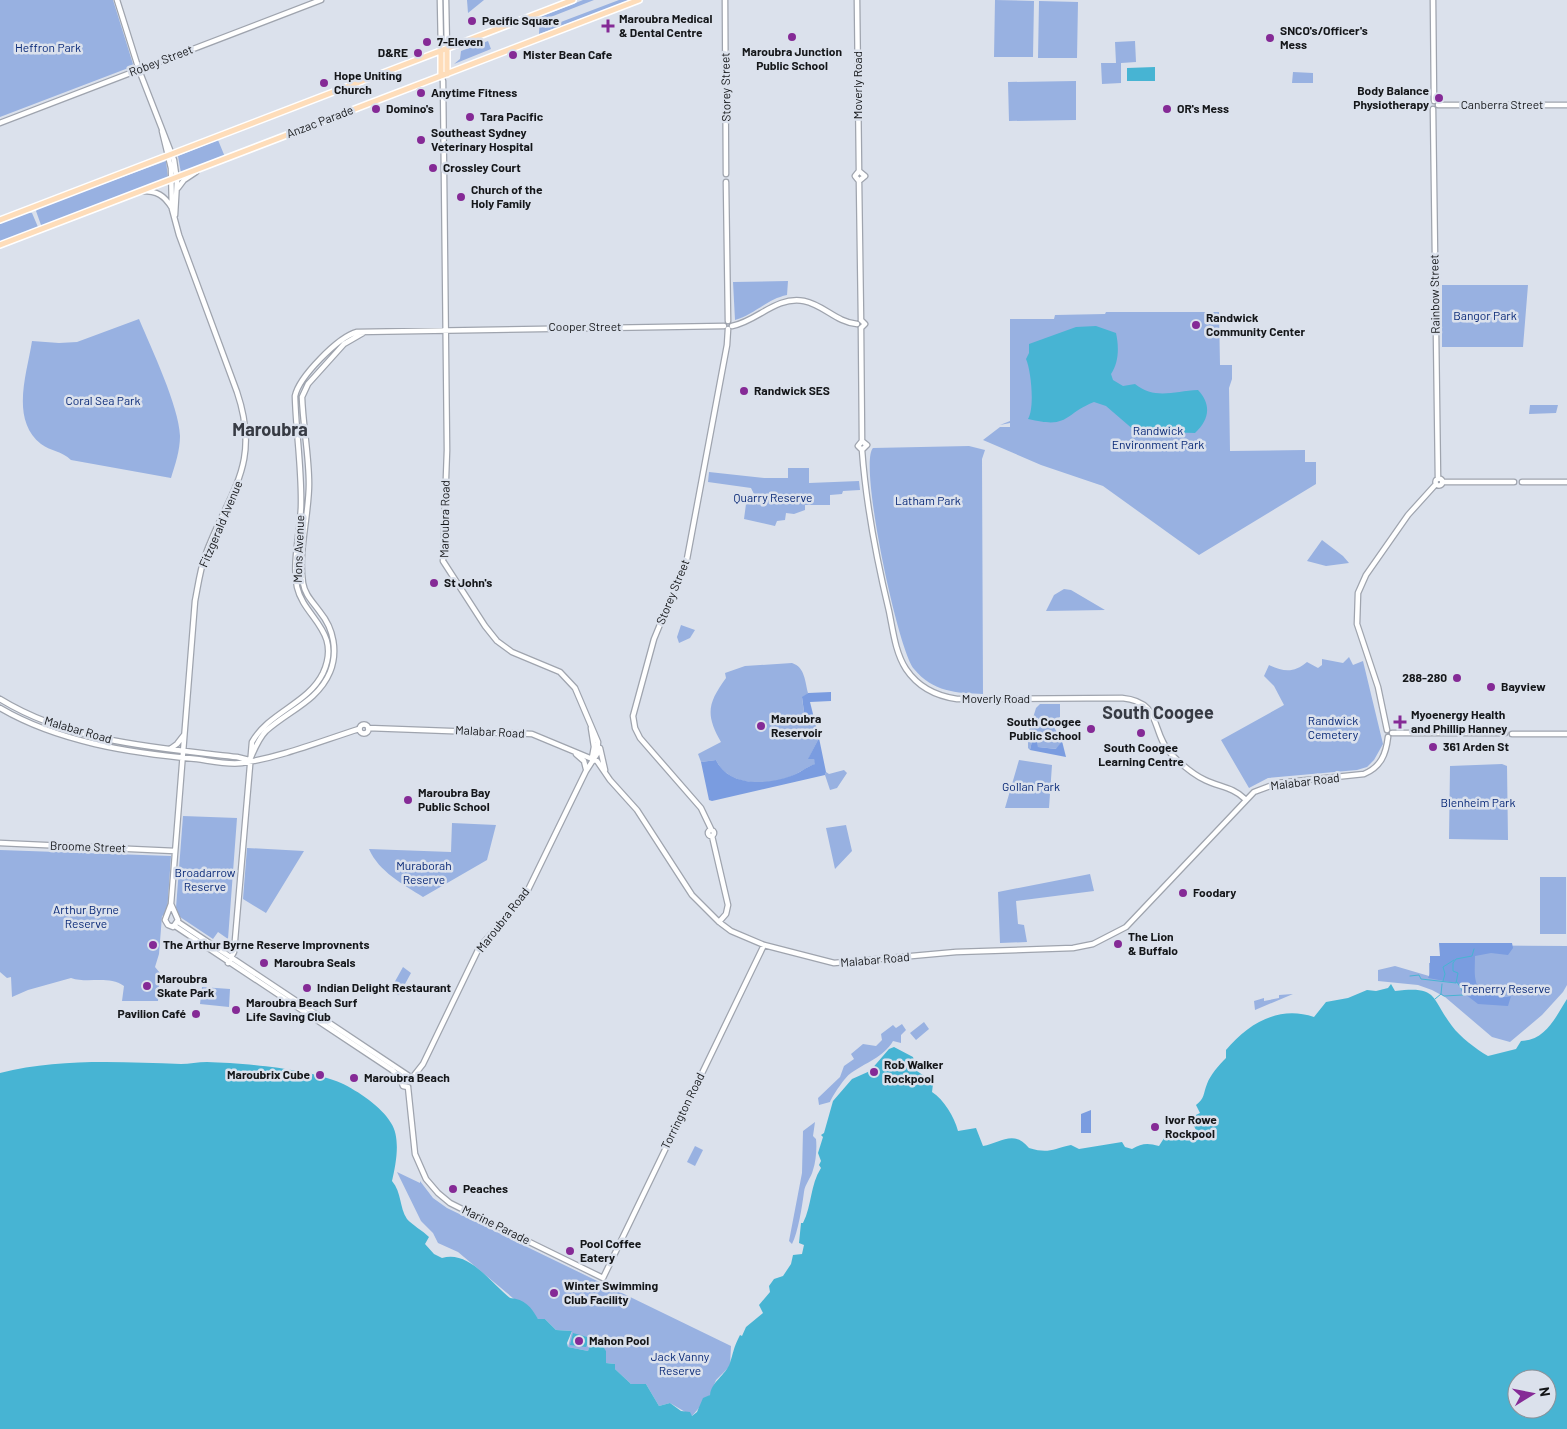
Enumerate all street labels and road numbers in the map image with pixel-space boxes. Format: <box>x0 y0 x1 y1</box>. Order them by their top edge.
street label: Robey Street <box>127 41 195 79</box>
street label: Moverly Road <box>850 51 864 119</box>
street label: Storey Street <box>717 52 733 122</box>
street label: Canberra Street <box>1461 97 1543 111</box>
street label: Anzac Parade <box>284 102 355 140</box>
street label: Rainbow Street <box>1426 254 1442 334</box>
street label: Cooper Street <box>549 319 621 333</box>
street label: Fitzgerald Avenue <box>196 478 245 569</box>
street label: Maroubra Road <box>436 480 452 558</box>
street label: Mons Avenue <box>290 515 306 583</box>
street label: Storey Street <box>653 557 691 626</box>
street label: Moverly Road <box>962 691 1030 705</box>
street label: Malabar Road <box>43 713 114 745</box>
street label: Malabar Road <box>455 722 525 740</box>
street label: Malabar Road <box>1269 770 1340 792</box>
street label: Broome Street <box>50 838 126 854</box>
street label: Maroubra Road <box>473 884 532 954</box>
street label: Malabar Road <box>840 949 910 969</box>
street label: Torrington Road <box>658 1070 707 1151</box>
street label: Marine Parade <box>460 1202 533 1247</box>

